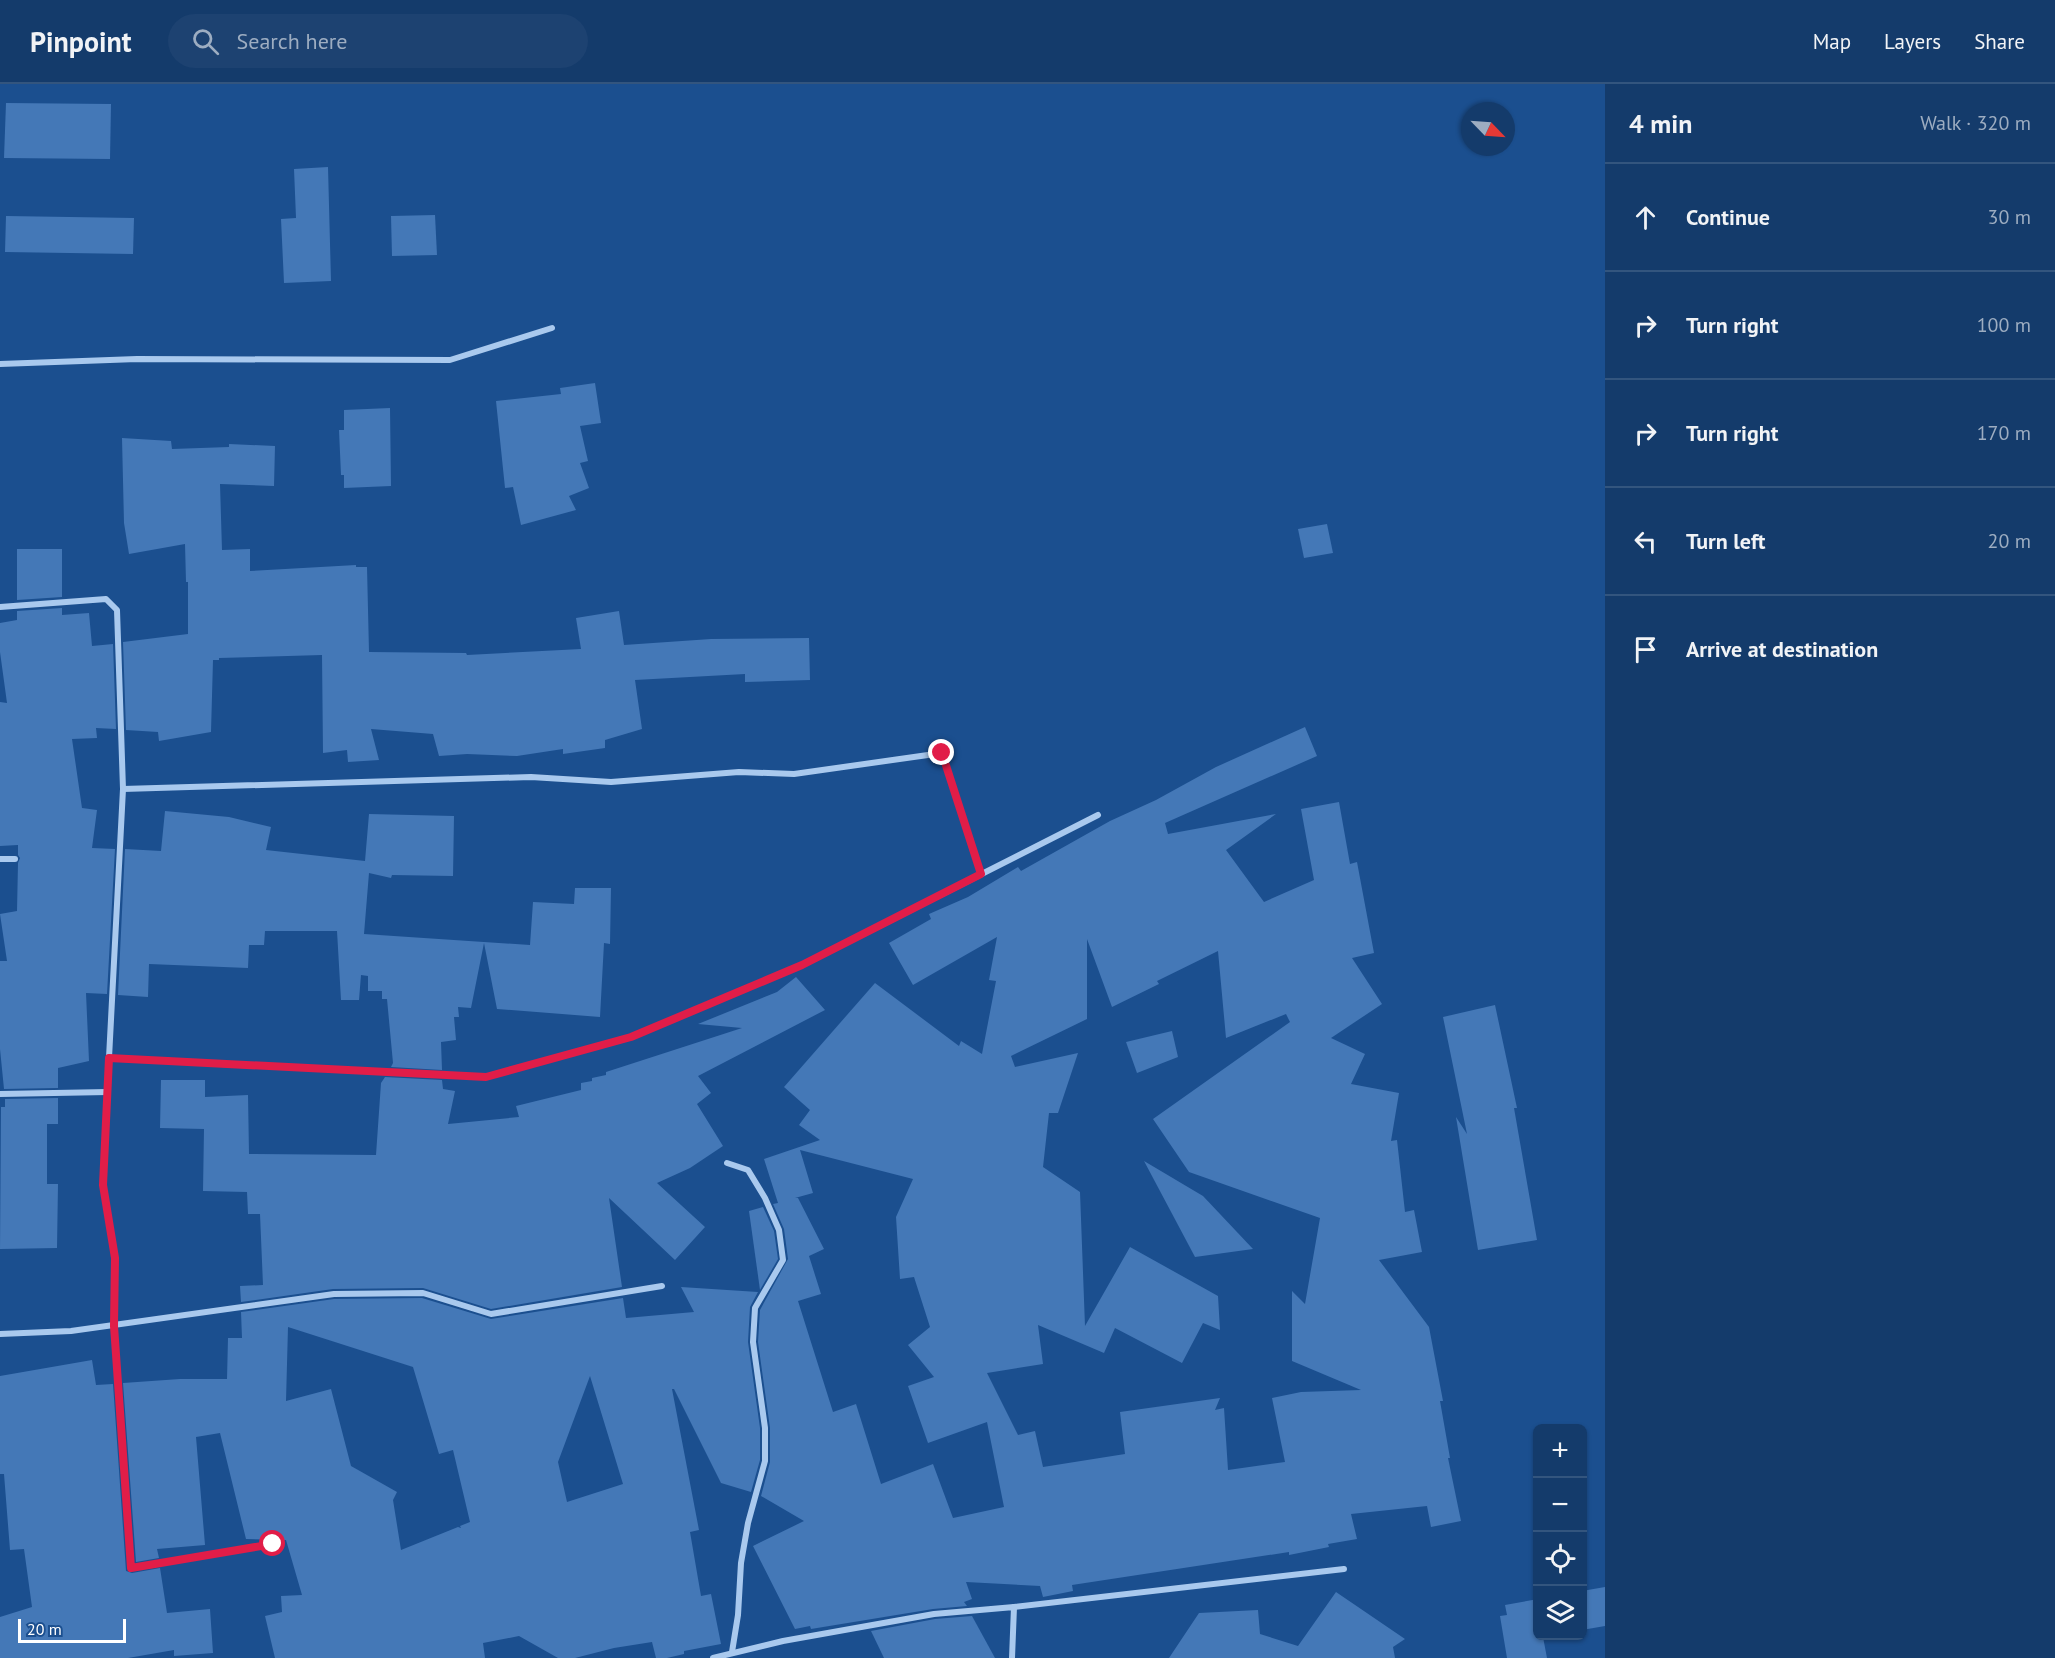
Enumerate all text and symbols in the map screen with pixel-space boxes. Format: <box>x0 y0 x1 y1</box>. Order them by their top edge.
search box <box>168 14 588 68</box>
text: Pinpoint <box>30 23 132 60</box>
icon: search <box>189 25 222 58</box>
text: Search here <box>237 27 347 55</box>
text: Map <box>1813 28 1851 55</box>
text: Layers <box>1884 28 1941 55</box>
text: Share <box>1974 28 2025 55</box>
north arrow <box>1461 102 1515 156</box>
text: 4 min <box>1629 107 1692 140</box>
text: Walk · 320 m <box>1920 110 2031 136</box>
icon: ahead <box>1629 201 1662 234</box>
text: Continue <box>1686 203 1770 231</box>
text: 30 m <box>1988 204 2031 230</box>
icon: right <box>1629 309 1662 342</box>
text: Turn right <box>1686 311 1778 339</box>
text: 100 m <box>1977 312 2031 338</box>
icon: right <box>1629 417 1662 450</box>
text: Turn right <box>1686 419 1778 447</box>
text: 170 m <box>1977 420 2031 446</box>
icon: left <box>1629 525 1662 558</box>
text: Turn left <box>1686 527 1766 555</box>
text: 20 m <box>1988 528 2031 554</box>
icon: arrive <box>1629 633 1662 666</box>
text: Arrive at destination <box>1686 635 1878 663</box>
route end <box>928 739 954 765</box>
map controls <box>1533 1424 1587 1640</box>
button: + <box>1533 1424 1587 1478</box>
button: − <box>1533 1478 1587 1532</box>
route start <box>259 1530 285 1556</box>
button: locate <box>1533 1532 1587 1586</box>
button: layers <box>1533 1586 1587 1640</box>
scale bar <box>18 1616 126 1644</box>
text: 20 m <box>27 1619 62 1639</box>

